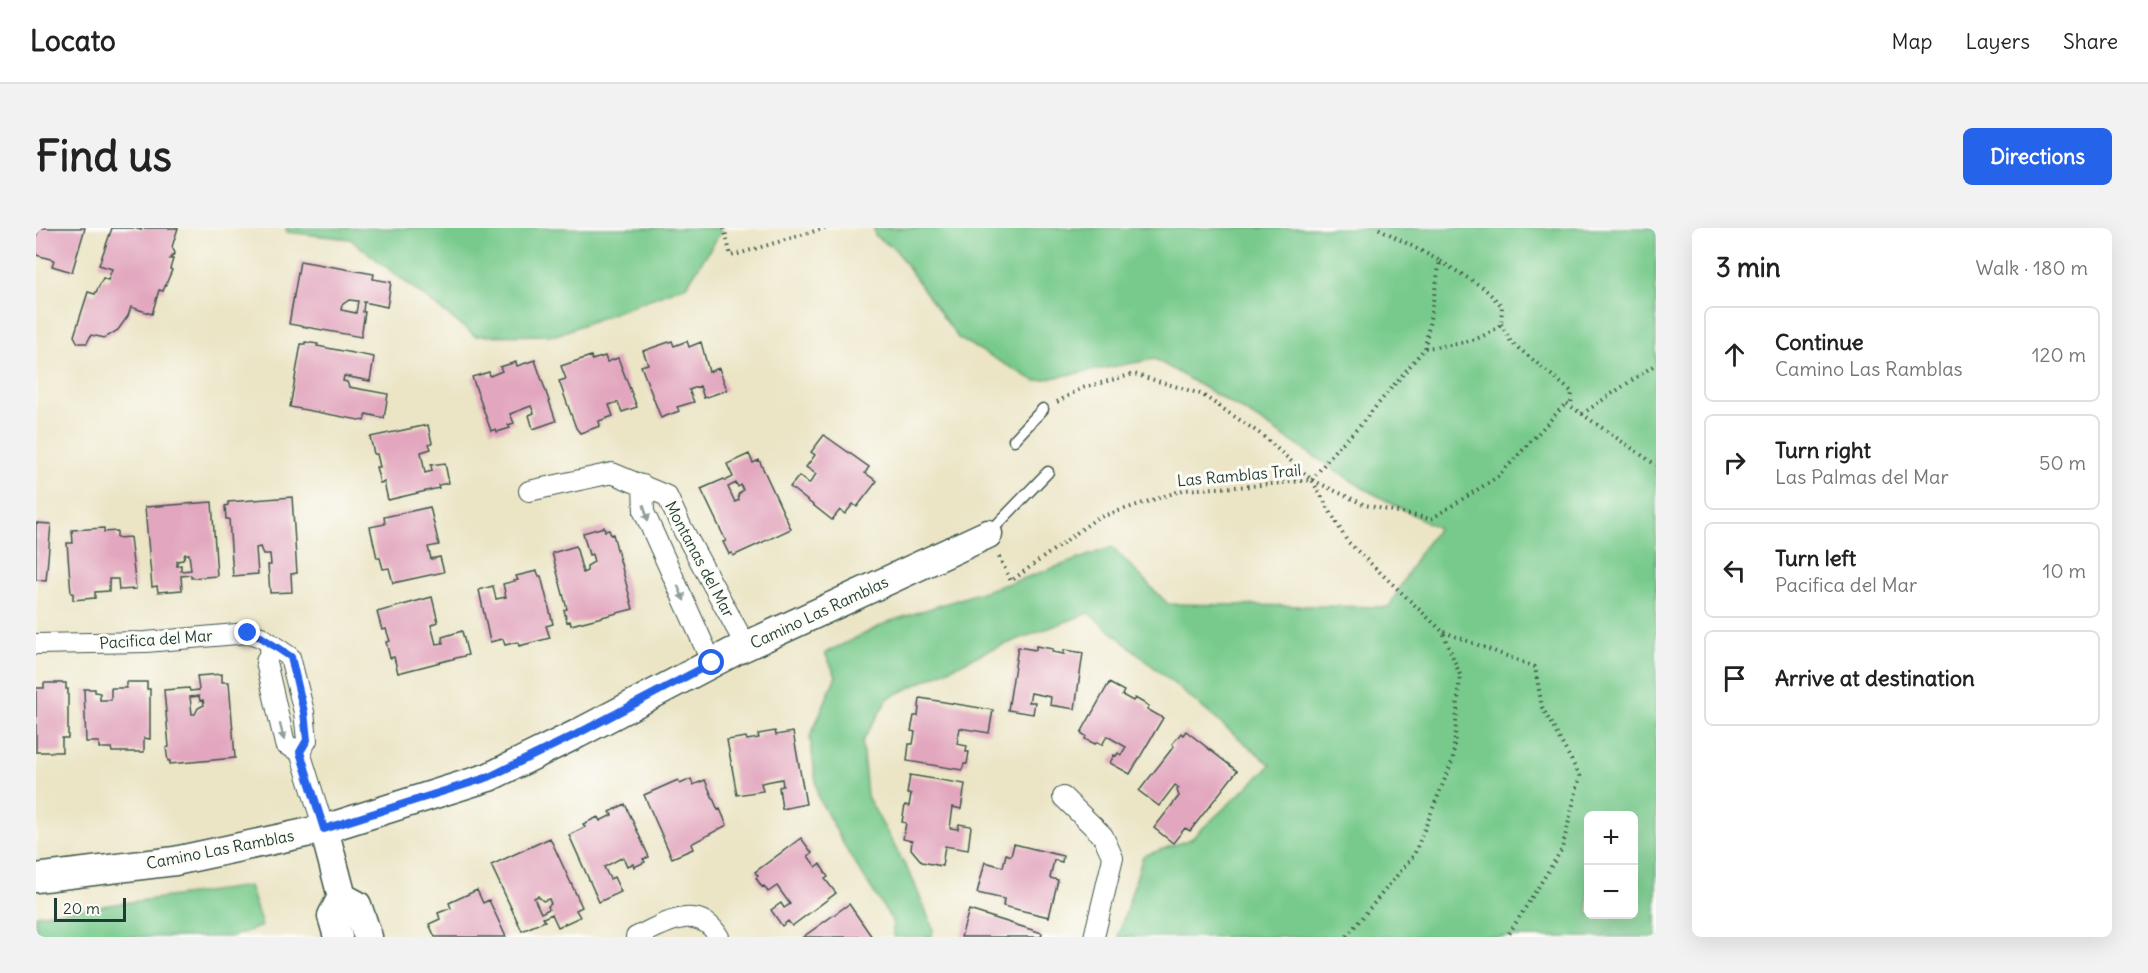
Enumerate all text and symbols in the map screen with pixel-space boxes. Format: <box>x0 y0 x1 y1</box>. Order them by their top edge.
text: Locato <box>30 23 116 59</box>
text: Map <box>1892 28 1932 55</box>
text: Layers <box>1965 28 2030 55</box>
text: Share <box>2063 28 2118 55</box>
button: Directions <box>1963 128 2112 185</box>
text: Find us <box>36 130 172 182</box>
text: 3 min <box>1716 251 1781 284</box>
text: Walk · 180 m <box>1976 255 2088 280</box>
text: Continue <box>1775 328 1864 356</box>
icon: ahead <box>1718 338 1751 371</box>
text: 120 m <box>2032 342 2086 367</box>
text: Camino Las Ramblas <box>1775 356 1963 381</box>
text: Turn right <box>1775 436 1871 464</box>
icon: right <box>1718 446 1751 479</box>
text: 50 m <box>2039 450 2086 475</box>
street label: Las Ramblas Trail <box>1176 460 1302 490</box>
text: Las Palmas del Mar <box>1775 464 1949 489</box>
street label: Montanas del Mar <box>661 497 739 621</box>
one-way arrow <box>642 505 651 523</box>
text: Turn left <box>1775 544 1856 572</box>
icon: left <box>1718 554 1751 587</box>
text: 10 m <box>2043 558 2086 583</box>
street label: Camino Las Ramblas <box>747 571 891 653</box>
text: Pacifica del Mar <box>1775 572 1917 597</box>
one-way arrow <box>677 585 686 602</box>
route end <box>234 619 260 645</box>
street label: Pacifica del Mar <box>99 625 214 653</box>
route start <box>698 649 724 675</box>
icon: arrive <box>1718 662 1751 695</box>
text: Arrive at destination <box>1775 664 1975 692</box>
one-way arrow <box>277 723 287 741</box>
map controls <box>1584 811 1638 919</box>
button: + <box>1584 811 1638 865</box>
street label: Camino Las Ramblas <box>144 825 296 873</box>
button: − <box>1584 865 1638 919</box>
scale bar <box>54 895 126 922</box>
text: 20 m <box>63 898 100 918</box>

